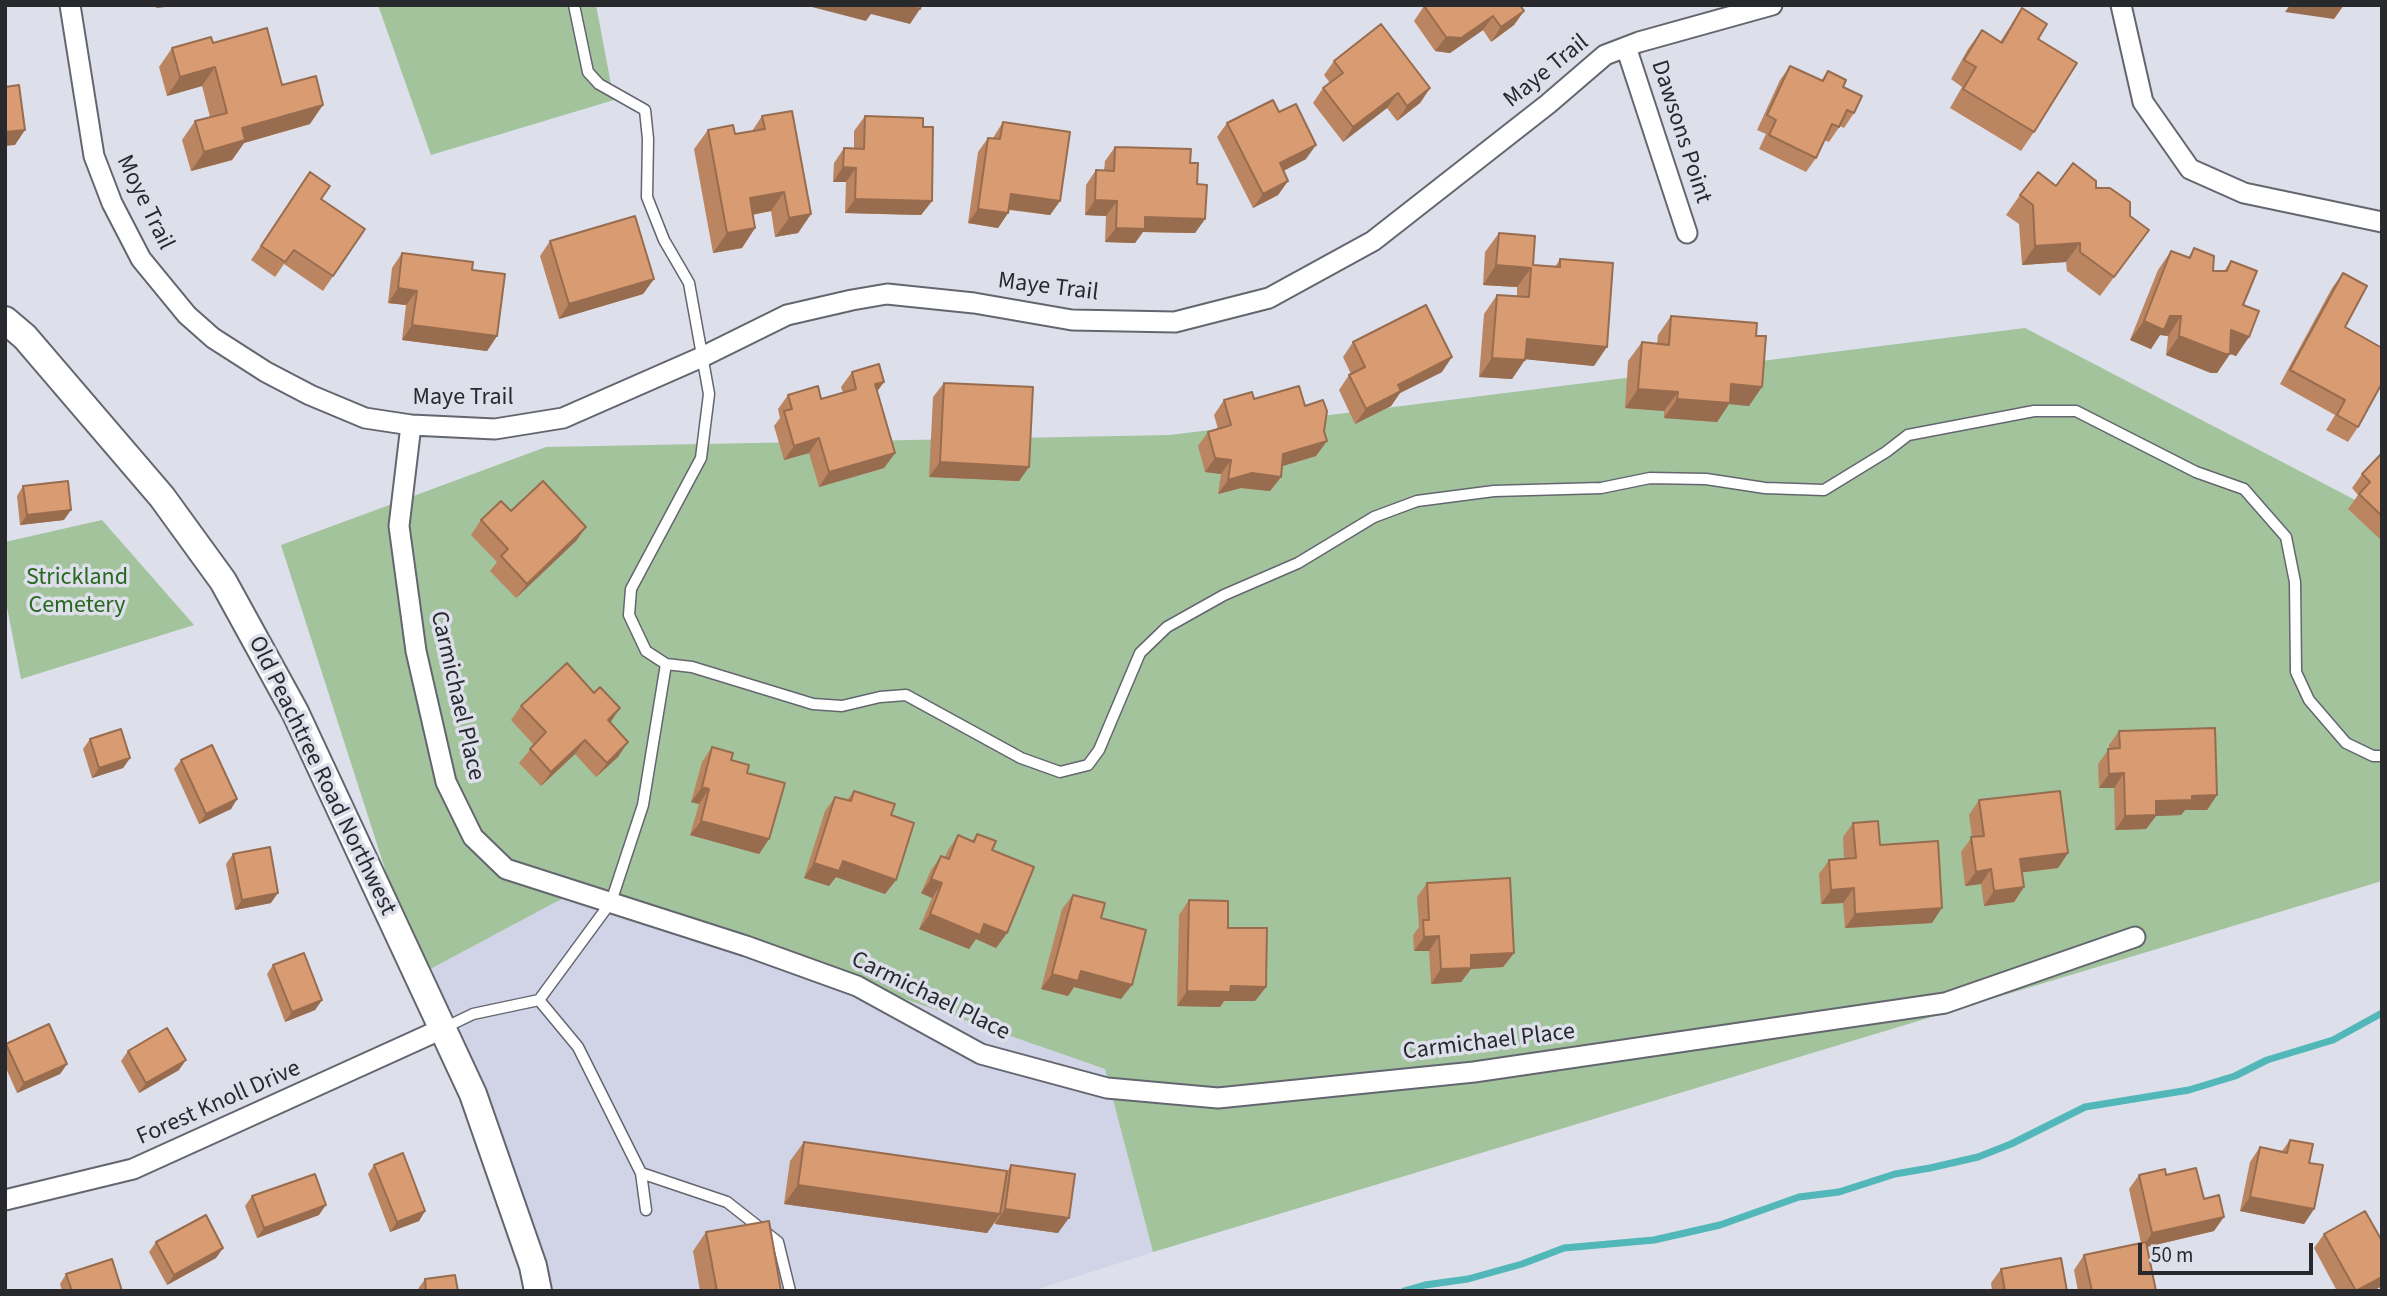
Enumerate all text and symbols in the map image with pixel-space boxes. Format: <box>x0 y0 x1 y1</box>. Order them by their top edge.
street label: Maye Trail <box>1499 29 1595 115</box>
street label: Dawsons Point <box>1643 57 1717 207</box>
street label: Moye Trail <box>109 151 179 255</box>
street label: Maye Trail <box>996 268 1100 308</box>
street label: Maye Trail <box>413 385 513 413</box>
park label: Strickland Cemetery <box>26 565 128 621</box>
street label: Carmichael Place <box>423 608 489 784</box>
street label: Old Peachtree Road Northwest <box>241 632 401 920</box>
street label: Carmichael Place <box>846 946 1014 1048</box>
street label: Carmichael Place <box>1401 1018 1577 1068</box>
street label: Forest Knoll Drive <box>133 1055 305 1153</box>
scale bar <box>2142 1230 2317 1274</box>
text: 50 m <box>2151 1240 2193 1270</box>

